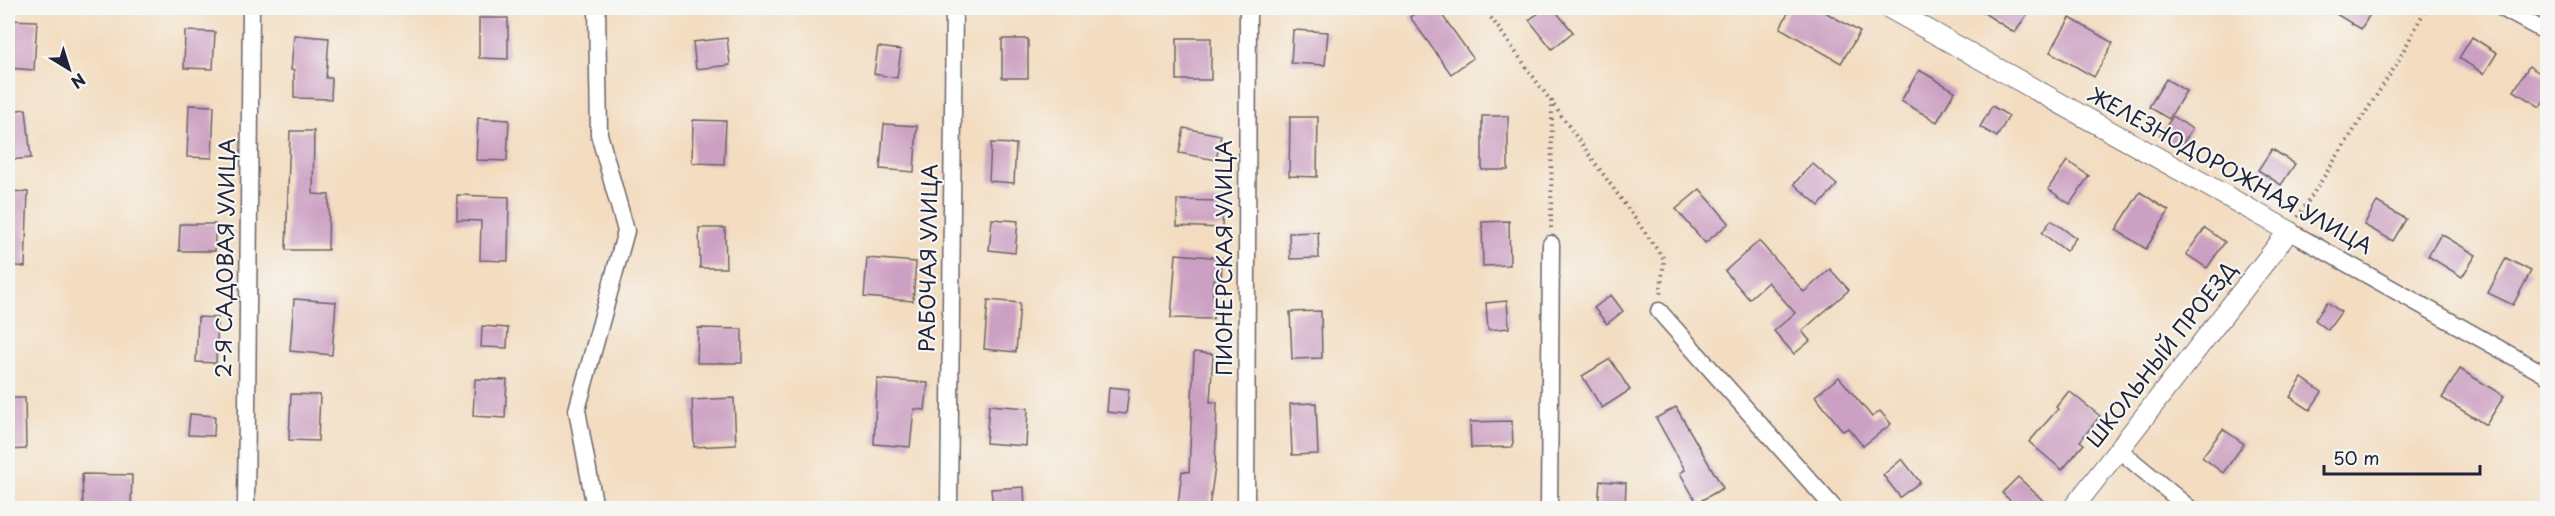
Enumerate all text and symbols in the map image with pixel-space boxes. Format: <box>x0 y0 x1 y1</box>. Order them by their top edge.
north arrow <box>39 39 99 99</box>
text: N <box>66 68 91 95</box>
street label: ЖЕЛЕЗНОДОРОЖНАЯ УЛИЦА <box>2083 78 2379 261</box>
street label: 2-Я САДОВАЯ УЛИЦА <box>206 138 242 378</box>
street label: ПИОНЕРСКАЯ УЛИЦА <box>1207 140 1239 376</box>
street label: РАБОЧАЯ УЛИЦА <box>909 164 945 352</box>
street label: ШКОЛЬНЫЙ ПРОЕЗД <box>2078 254 2243 453</box>
scale bar <box>2324 438 2480 476</box>
text: 50 m <box>2333 444 2380 471</box>

